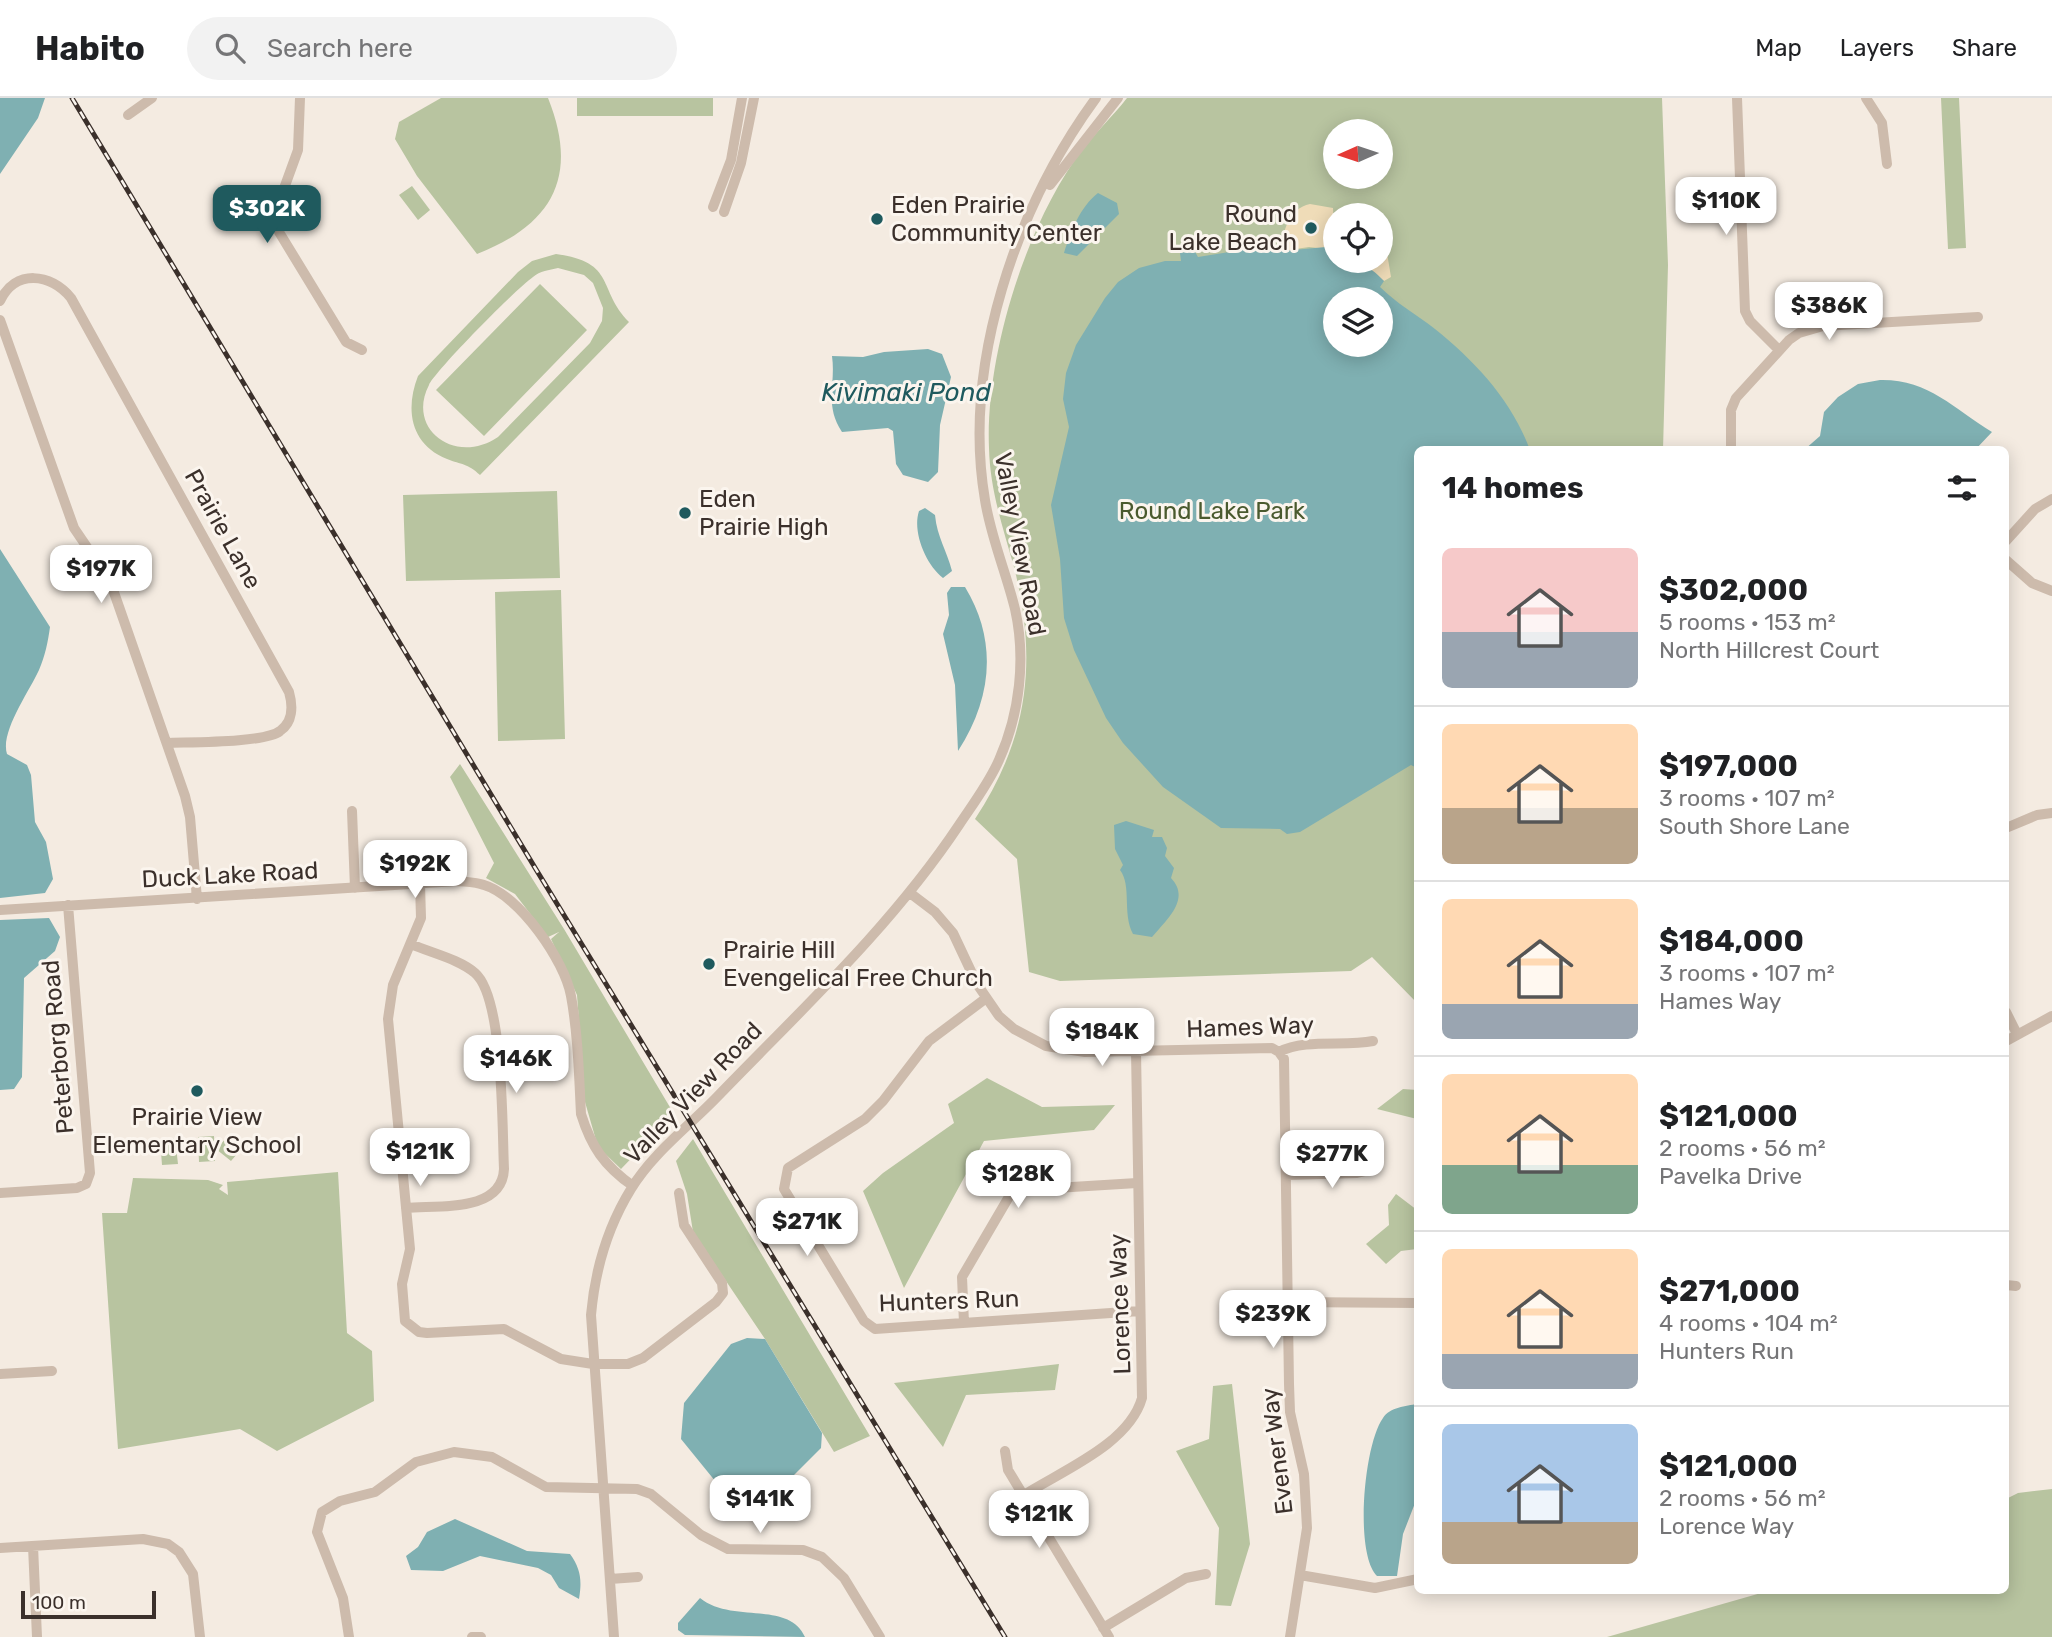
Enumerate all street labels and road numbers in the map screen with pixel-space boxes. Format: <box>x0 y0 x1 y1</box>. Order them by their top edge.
street label: Valley View Road <box>989 450 1051 638</box>
street label: Prairie Lane <box>179 464 267 594</box>
street label: Duck Lake Road <box>141 856 319 894</box>
street label: Peterborg Road <box>36 959 80 1135</box>
street label: Hames Way <box>1186 1011 1314 1043</box>
street label: Valley View Road <box>618 1016 768 1170</box>
street label: Lorence Way <box>1104 1233 1136 1375</box>
street label: Hunters Run <box>878 1285 1020 1317</box>
street label: Evener Way <box>1255 1386 1299 1516</box>

